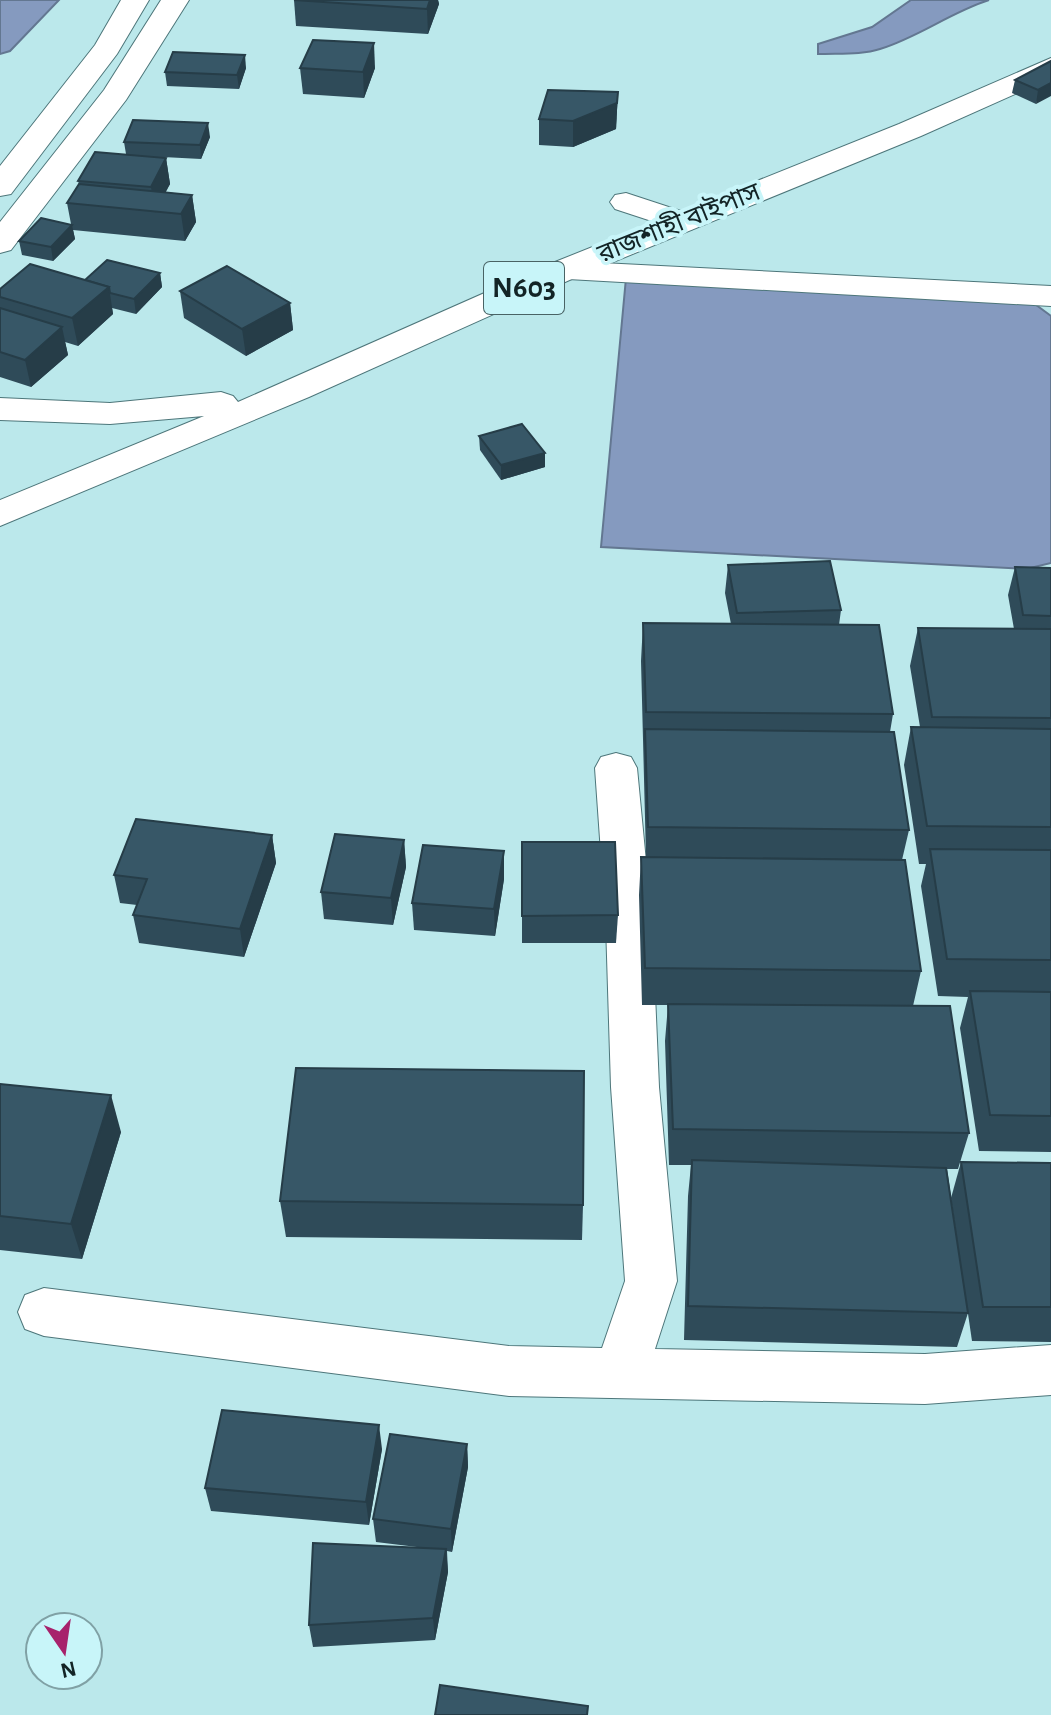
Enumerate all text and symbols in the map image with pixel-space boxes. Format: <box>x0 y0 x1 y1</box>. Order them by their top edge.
street label: রাজশাহী বাইপাস <box>592 176 765 268</box>
road number: N603 <box>484 262 564 314</box>
north arrow <box>24 1611 104 1691</box>
text: N <box>58 1657 78 1682</box>

